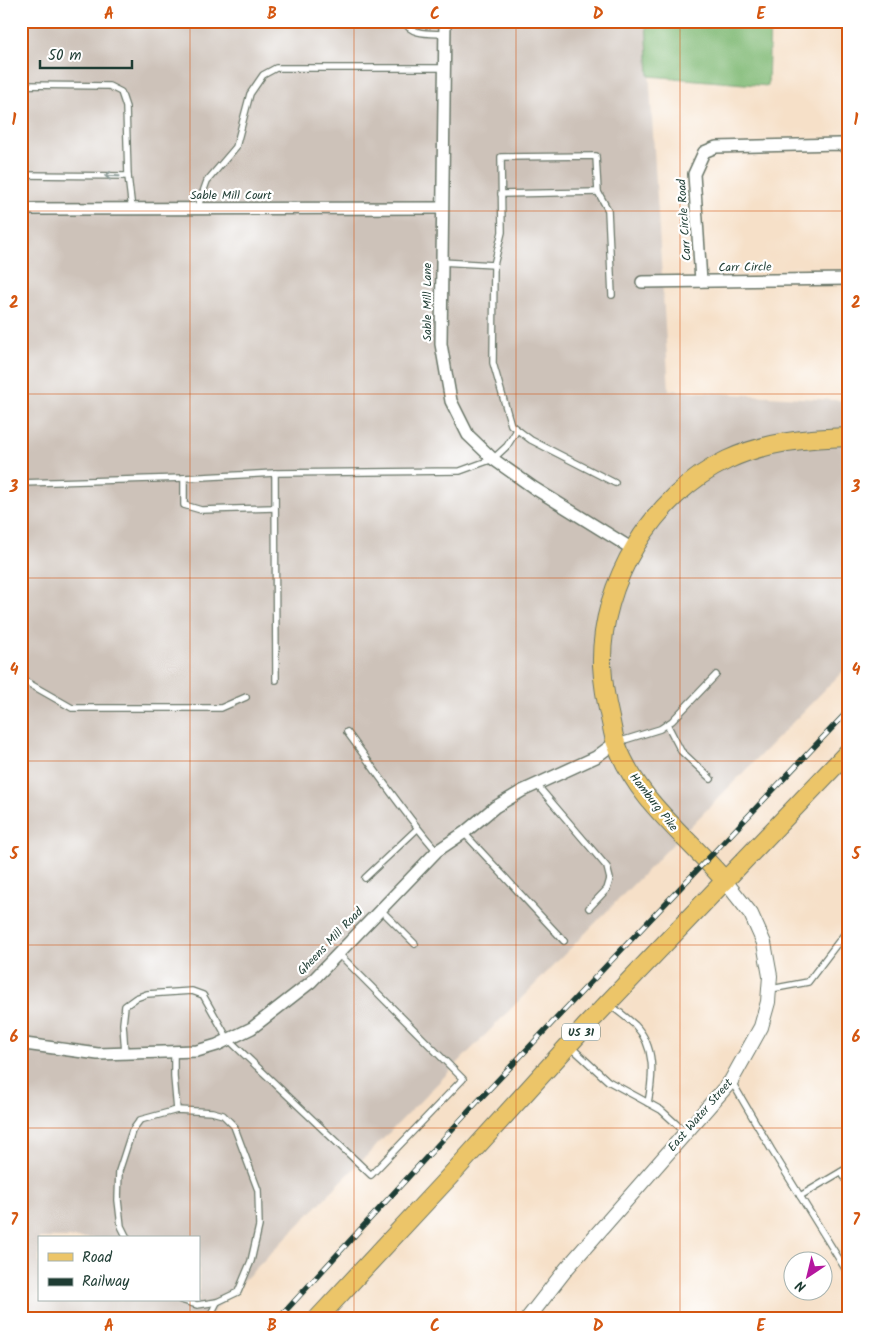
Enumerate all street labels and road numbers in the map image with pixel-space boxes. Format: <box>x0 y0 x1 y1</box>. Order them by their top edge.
street label: Carr Circle Road <box>672 177 697 262</box>
street label: Sable Mill Court <box>190 186 272 205</box>
street label: Carr Circle <box>718 258 772 277</box>
street label: Sable Mill Lane <box>418 262 437 341</box>
street label: Hamburg Pike <box>625 769 683 836</box>
street label: Gheens Mill Road <box>293 902 368 980</box>
road number: US 31 <box>562 1024 600 1040</box>
street label: East Water Street <box>663 1074 738 1156</box>

